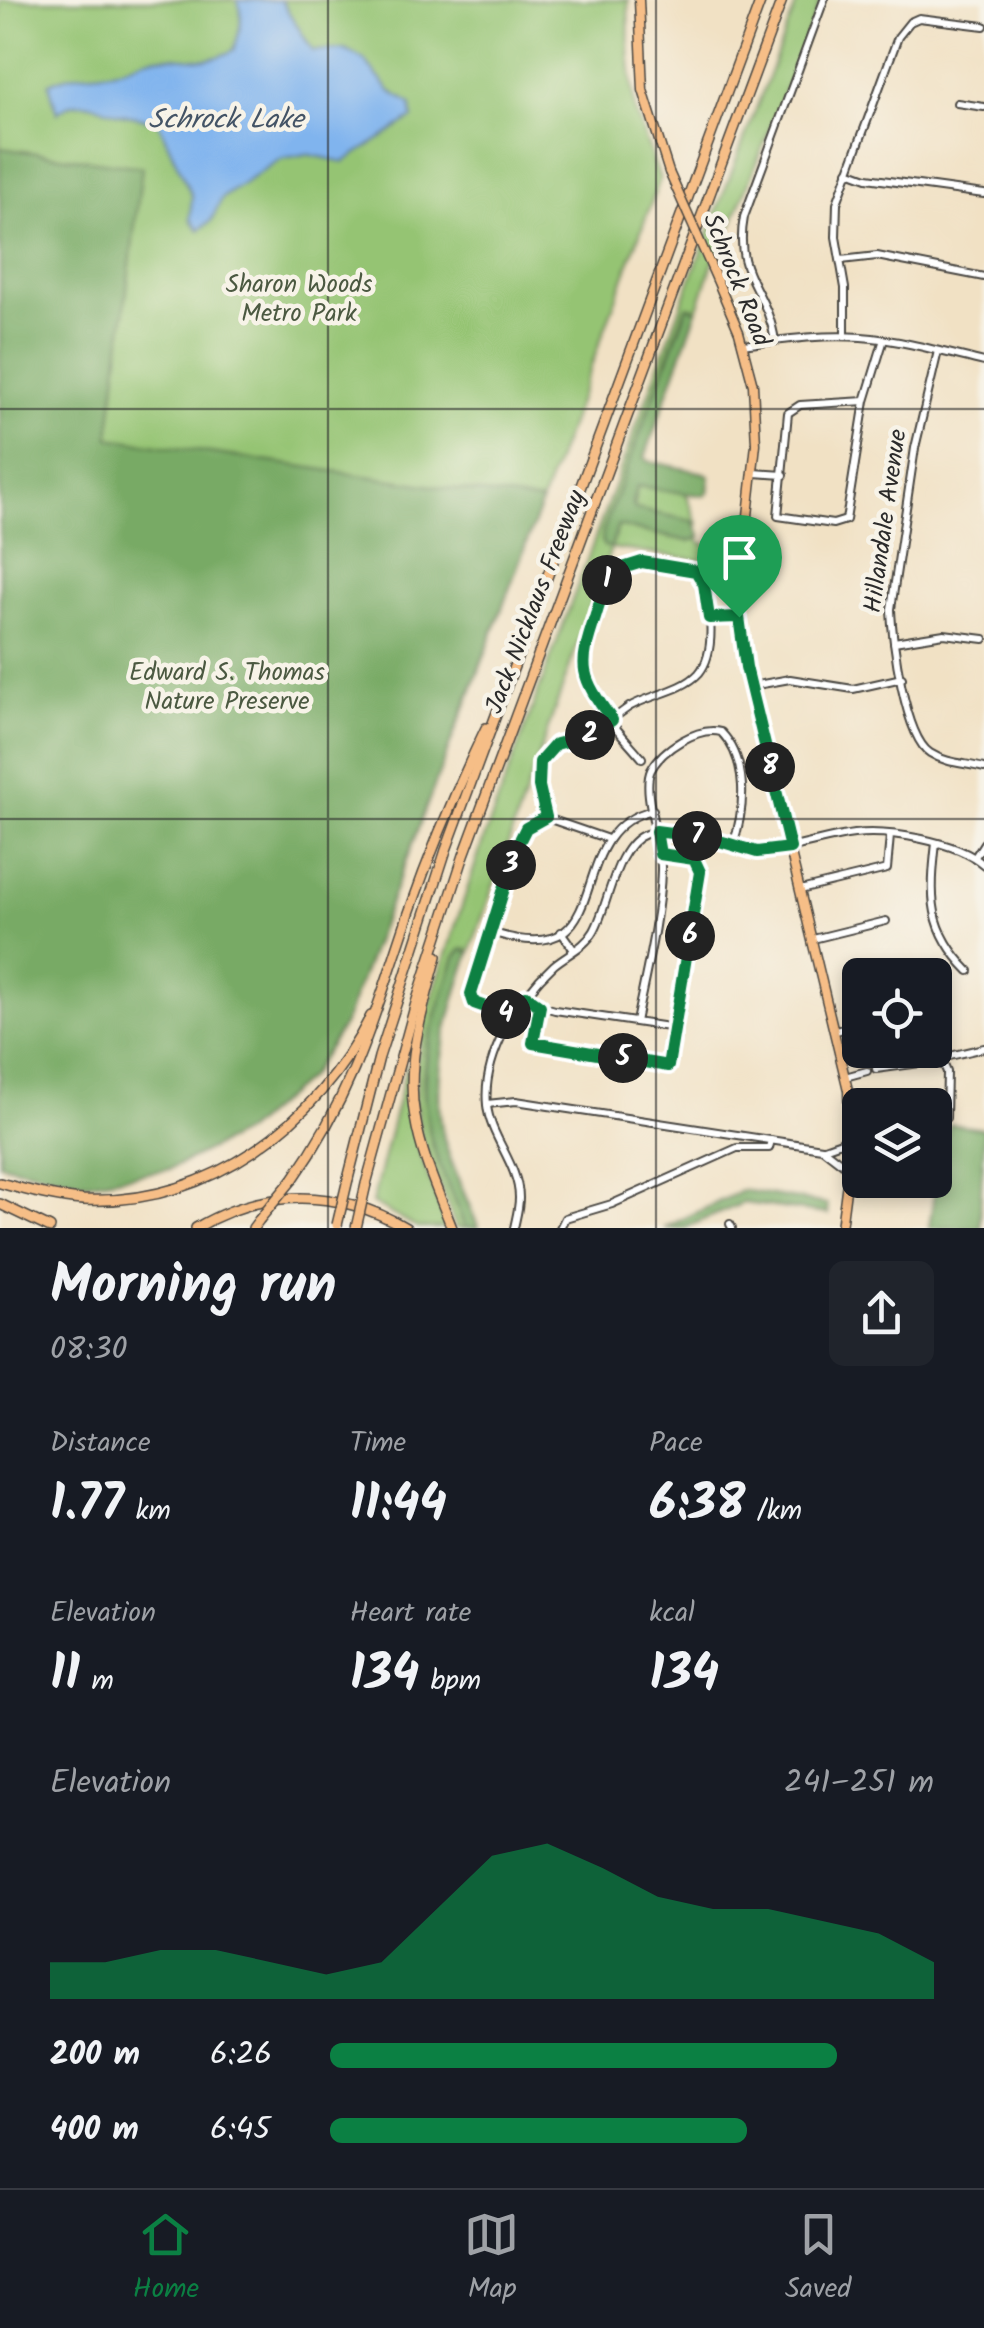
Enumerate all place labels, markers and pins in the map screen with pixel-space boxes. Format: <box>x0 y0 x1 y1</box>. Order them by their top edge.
pin <box>697 515 782 618</box>
pin: 1 <box>582 555 632 605</box>
pin: 2 <box>565 710 615 760</box>
pin: 8 <box>745 742 795 792</box>
pin: 7 <box>672 811 722 861</box>
pin: 3 <box>486 840 536 890</box>
pin: 6 <box>665 911 715 961</box>
pin: 4 <box>481 989 531 1039</box>
pin: 5 <box>598 1033 648 1083</box>

